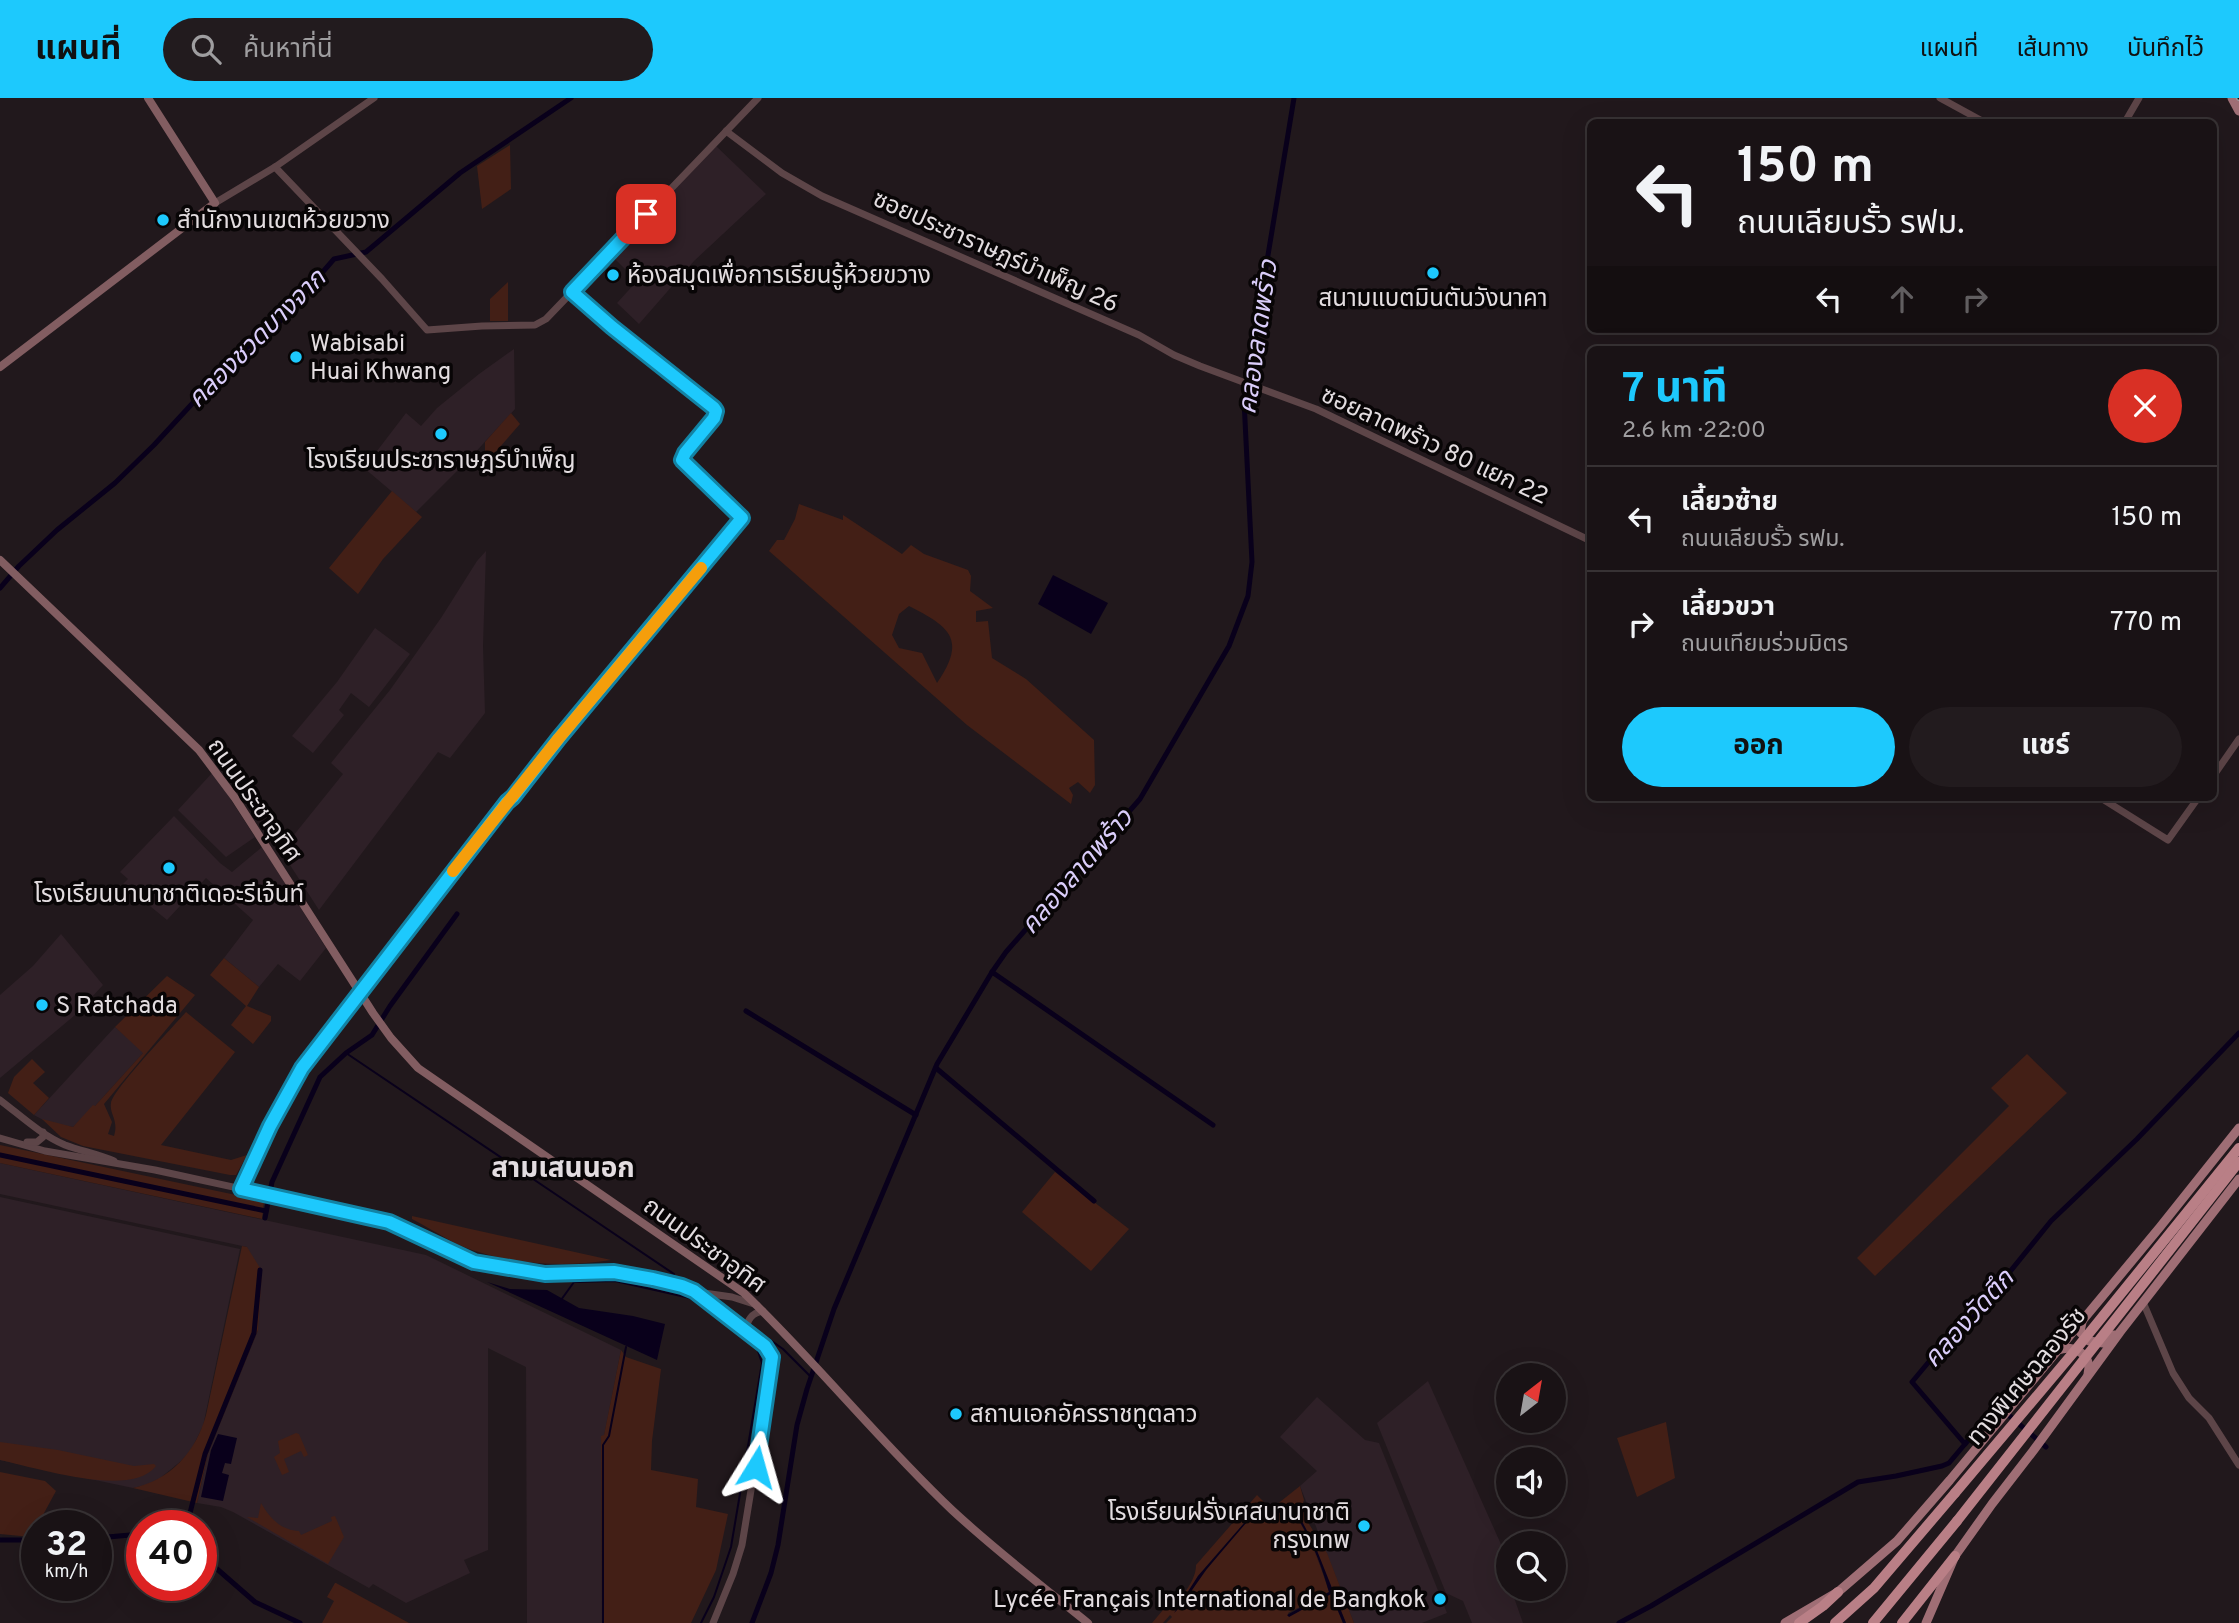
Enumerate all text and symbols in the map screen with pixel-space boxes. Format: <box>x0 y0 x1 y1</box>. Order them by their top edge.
search box <box>163 18 653 81</box>
text: แผนที่ <box>35 30 121 72</box>
icon: search <box>187 30 225 68</box>
text: ค้นหาที่นี่ <box>243 34 333 67</box>
text: แผนที่ <box>1920 35 1978 65</box>
text: เส้นทาง <box>2016 35 2089 65</box>
text: บันทึกไว้ <box>2127 35 2204 65</box>
text: 150 m <box>1737 138 1874 200</box>
icon: left <box>1622 147 1713 238</box>
pin <box>616 184 676 244</box>
street label: ซอยประชาราษฎร์บำเพ็ญ 26 <box>868 184 1123 321</box>
icon: arrive <box>627 195 665 233</box>
text: ถนนเลียบรั้ว รฟม. <box>1737 205 1964 245</box>
place label: สำนักงานเขตห้วยขวาง <box>177 207 390 237</box>
marker: สำนักงานเขตห้วยขวาง <box>155 212 171 228</box>
water label: คลองลาดพร้าว <box>1232 257 1287 417</box>
place label: ห้องสมุดเพื่อการเรียนรู้ห้วยขวาง <box>627 258 931 292</box>
water label: คลองชวดบางจาก <box>181 262 335 416</box>
marker: สนามแบตมินตันวังนาคา <box>1425 265 1441 281</box>
marker: ห้องสมุดเพื่อการเรียนรู้ห้วยขวาง <box>605 267 621 283</box>
icon: left <box>1810 280 1848 318</box>
icon: ahead <box>1883 280 1921 318</box>
icon: right <box>1956 280 1994 318</box>
place label: สนามแบตมินตันวังนาคา <box>1318 285 1548 315</box>
place label: Wabisabi Huai Khwang <box>310 330 451 388</box>
marker: Wabisabi Huai Khwang <box>288 349 304 365</box>
text: 7 นาที <box>1622 364 1728 417</box>
button: close <box>2108 369 2182 443</box>
street label: ซอยลาดพร้าว 80 แยก 22 <box>1316 381 1553 513</box>
text: 2.6 km · 22:00 <box>1622 417 1766 446</box>
marker: โรงเรียนประชาราษฎร์บำเพ็ญ <box>433 426 449 442</box>
place label: โรงเรียนประชาราษฎร์บำเพ็ญ <box>307 446 575 477</box>
text: เลี้ยวซ้าย <box>1681 487 1778 520</box>
icon: left <box>1622 500 1660 538</box>
text: 150 m <box>2111 502 2182 535</box>
text: ถนนเลียบรั้ว รฟม. <box>1681 526 1844 555</box>
text: เลี้ยวขวา <box>1681 592 1775 625</box>
icon: right <box>1622 605 1660 643</box>
text: 770 m <box>2110 607 2182 640</box>
text: ถนนเทียมร่วมมิตร <box>1681 631 1848 660</box>
button: ออก <box>1622 707 1895 787</box>
button: แชร์ <box>1909 707 2182 787</box>
street label: ถนนประชาอุทิศ <box>200 733 307 869</box>
water label: คลองลาดพร้าว <box>1015 802 1142 942</box>
marker: โรงเรียนนานาชาติเดอะรีเจ้นท์ <box>161 860 177 876</box>
place label: โรงเรียนนานาชาติเดอะรีเจ้นท์ <box>34 881 304 911</box>
place label: S Ratchada <box>56 992 178 1022</box>
marker: S Ratchada <box>34 997 50 1013</box>
district label: สามเสนนอก <box>491 1152 635 1188</box>
street label: ถนนประชาอุทิศ <box>637 1192 771 1301</box>
water label: คลองวัดตึก <box>1917 1263 2023 1376</box>
street label: ทางพิเศษฉลองรัช <box>1961 1302 2094 1452</box>
north arrow <box>1496 1363 1566 1433</box>
map controls <box>1496 1363 1566 1601</box>
place label: สถานเอกอัครราชทูตลาว <box>970 1401 1198 1431</box>
marker: สถานเอกอัครราชทูตลาว <box>948 1406 964 1422</box>
position arrow <box>719 1430 793 1504</box>
button: sound <box>1496 1447 1566 1517</box>
place label: โรงเรียนฝรั่งเศสนานาชาติ กรุงเทพ <box>1108 1496 1350 1557</box>
speed limit sign: 40 <box>126 1510 217 1601</box>
marker: โรงเรียนฝรั่งเศสนานาชาติ กรุงเทพ <box>1356 1518 1372 1534</box>
text: 32 <box>46 1524 87 1568</box>
button: search <box>1496 1531 1566 1601</box>
text: km/h <box>45 1561 88 1584</box>
place label: Lycée Français International de Bangkok <box>993 1586 1426 1616</box>
marker: Lycée Français International de Bangkok <box>1432 1591 1448 1607</box>

